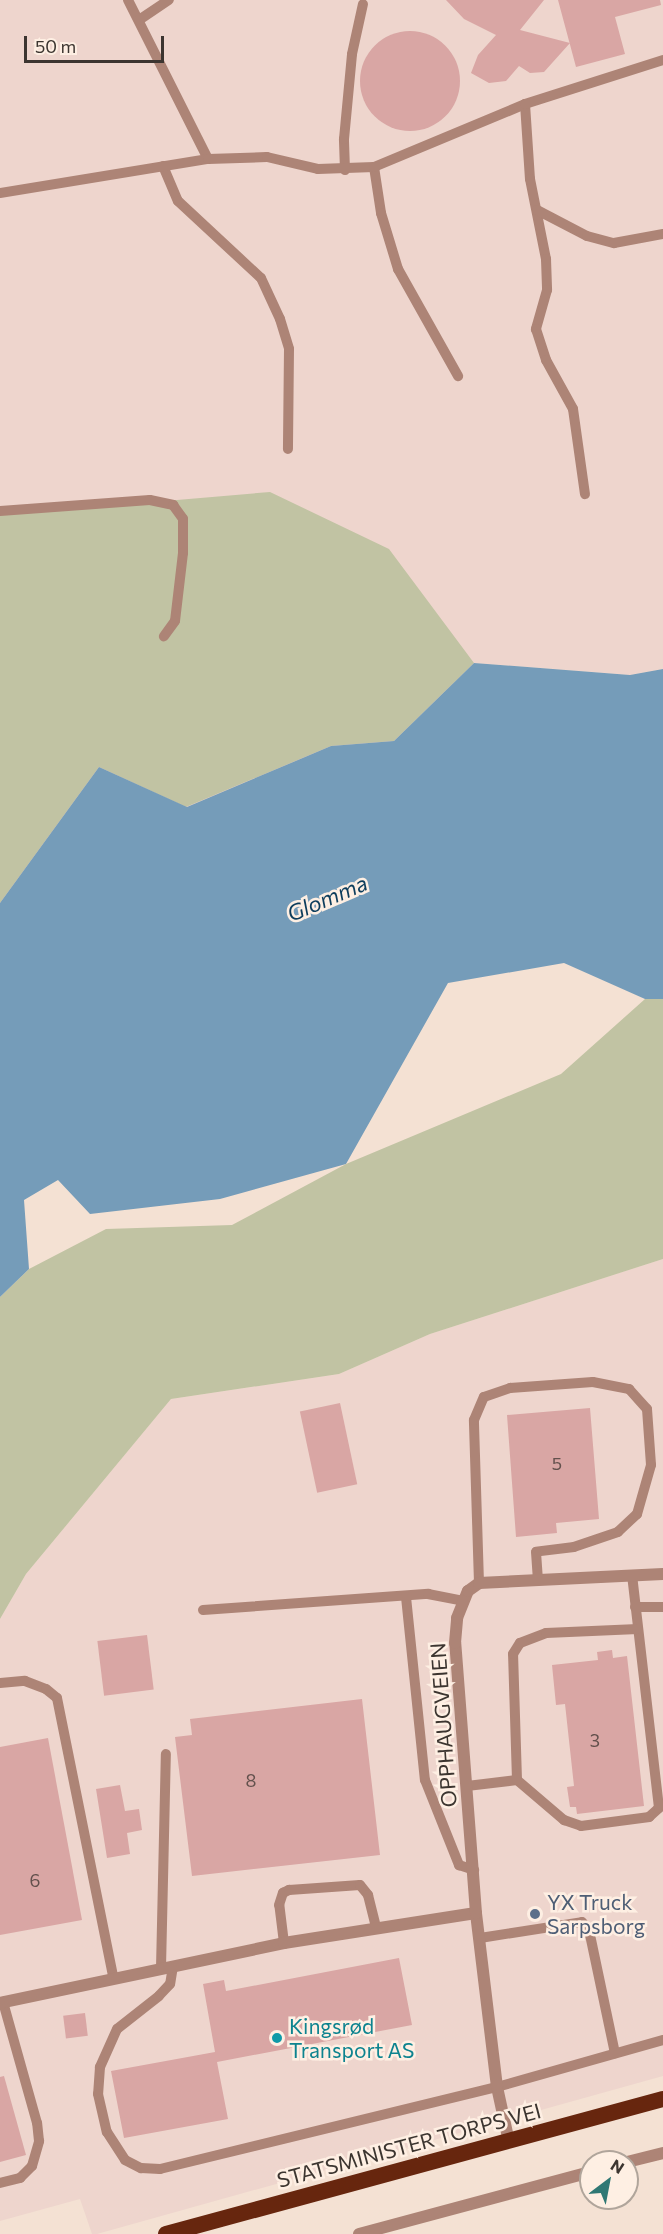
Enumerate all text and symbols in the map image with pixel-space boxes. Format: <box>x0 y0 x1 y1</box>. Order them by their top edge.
scale bar <box>27 24 166 62</box>
text: 50 m <box>35 35 76 57</box>
water label: Glomma <box>283 869 371 927</box>
house number: 5 <box>552 1452 562 1474</box>
street label: OPPHAUGVEIEN <box>425 1642 461 1808</box>
house number: 3 <box>590 1729 600 1751</box>
house number: 8 <box>246 1769 256 1791</box>
house number: 6 <box>30 1869 40 1891</box>
place label: YX Truck Sarpsborg <box>547 1889 645 1939</box>
marker: YX Truck Sarpsborg <box>528 1907 542 1921</box>
place label: Kingsrød Transport AS <box>289 2013 414 2063</box>
marker: Kingsrød Transport AS <box>270 2031 284 2045</box>
street label: STATSMINISTER TORPS VEI <box>274 2098 544 2192</box>
north arrow <box>579 2150 639 2210</box>
text: N <box>608 2155 628 2177</box>

